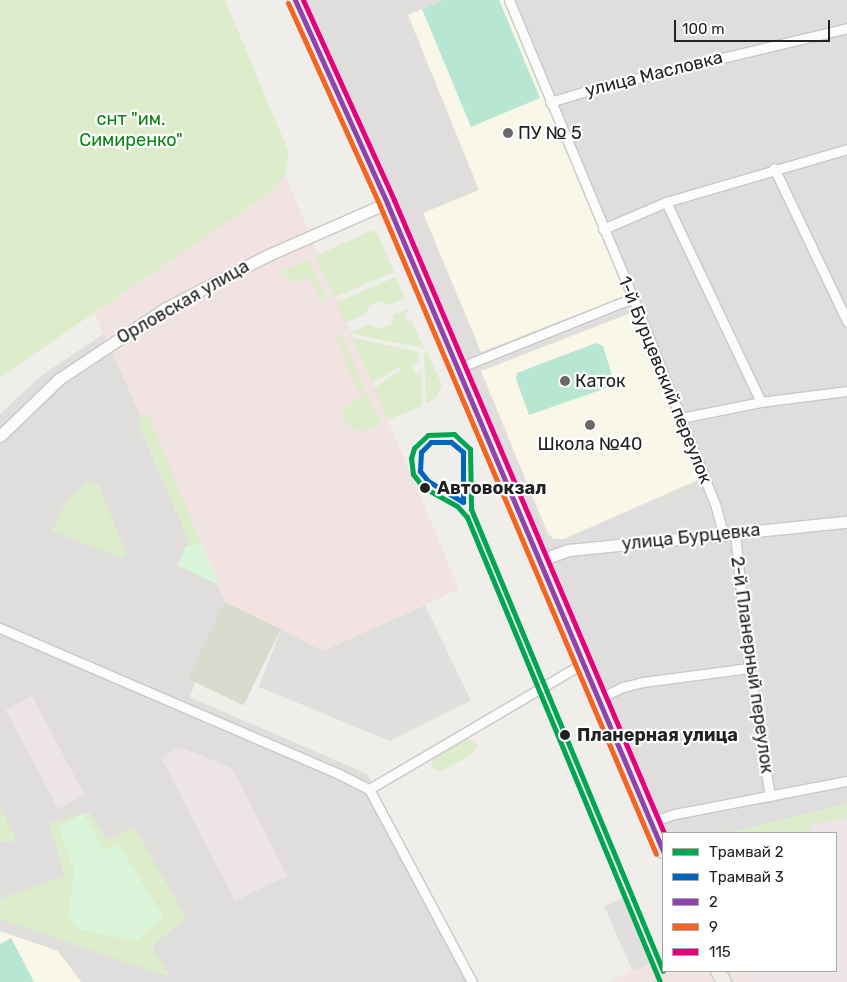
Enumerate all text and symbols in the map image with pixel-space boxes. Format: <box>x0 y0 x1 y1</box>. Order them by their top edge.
scale bar <box>677 10 833 42</box>
text: 100 m <box>682 20 724 38</box>
street label: улица Масловка <box>583 46 725 102</box>
park label: снт "им. Симиренко" <box>79 109 183 152</box>
place label: ПУ № 5 <box>518 122 582 144</box>
marker: ПУ № 5 <box>502 127 514 139</box>
street label: Орловская улица <box>113 255 253 349</box>
street label: 1-й Бурцевский переулок <box>613 273 717 487</box>
place label: Каток <box>575 370 626 392</box>
marker: Каток <box>559 375 571 387</box>
marker: Школа №40 <box>584 419 596 431</box>
place label: Школа №40 <box>538 433 642 455</box>
place label: Автовокзал <box>437 477 546 499</box>
marker: Автовокзал <box>417 480 433 496</box>
street label: улица Бурцевка <box>621 519 761 555</box>
street label: 2-й Планерный переулок <box>726 555 778 775</box>
place label: Планерная улица <box>577 724 738 746</box>
marker: Планерная улица <box>557 727 573 743</box>
legend <box>662 832 837 972</box>
text: Трамвай 2 <box>709 843 783 861</box>
text: Трамвай 3 <box>709 868 784 886</box>
text: 2 <box>709 893 718 911</box>
text: 9 <box>709 918 718 936</box>
text: 115 <box>709 943 731 961</box>

